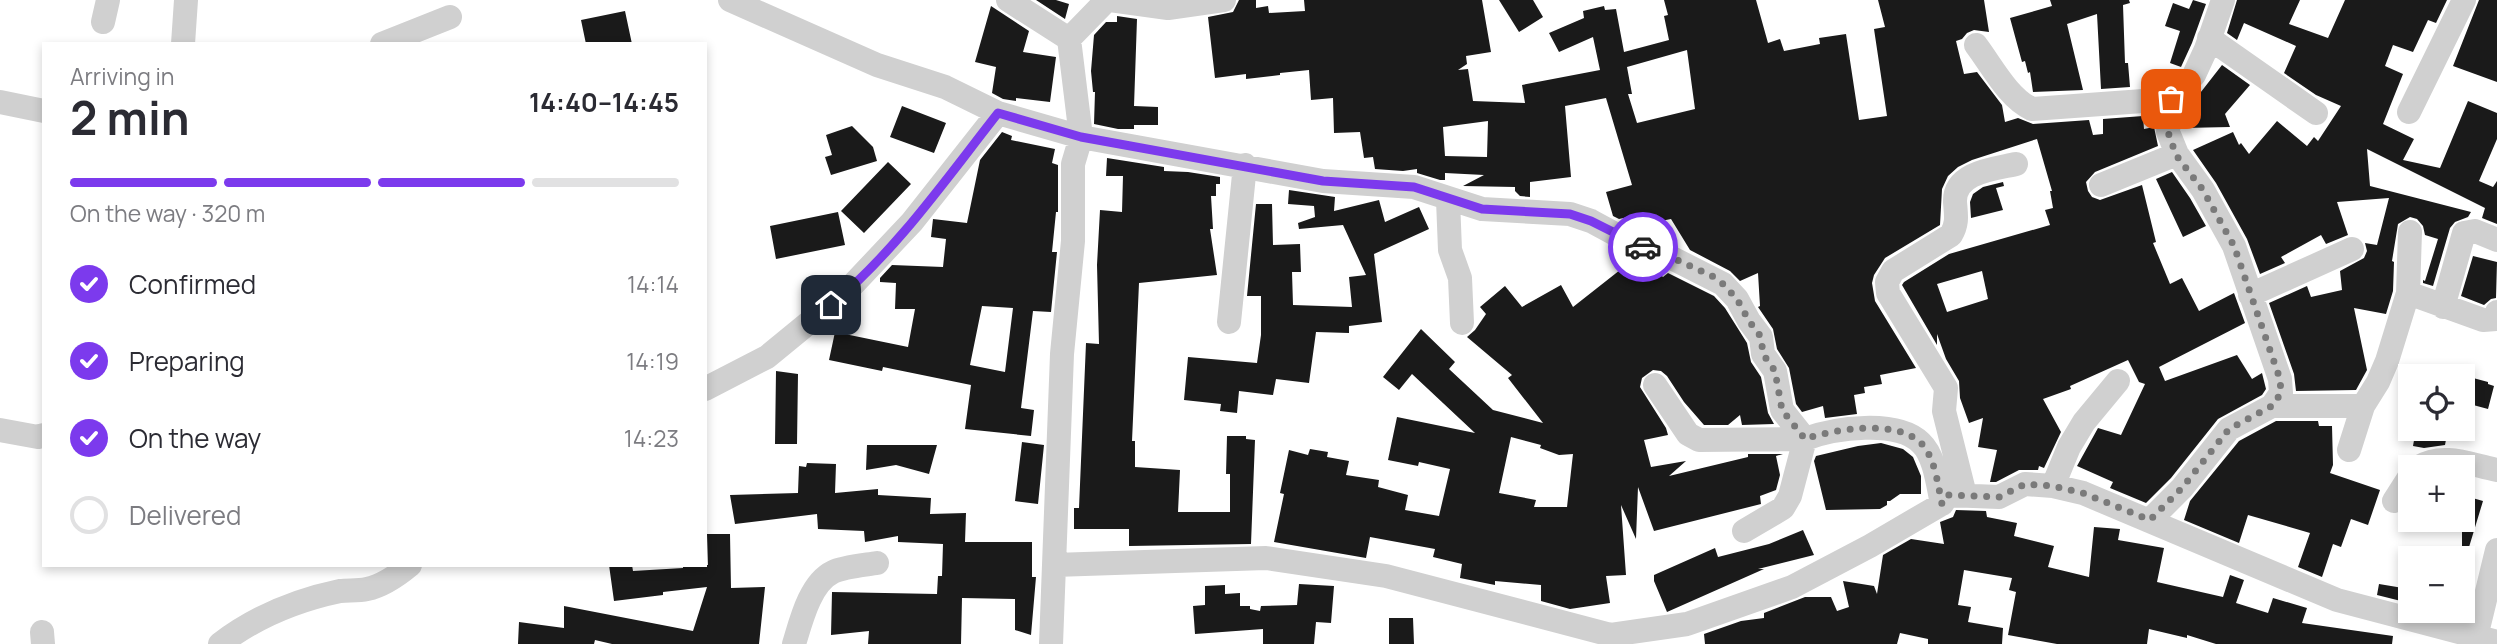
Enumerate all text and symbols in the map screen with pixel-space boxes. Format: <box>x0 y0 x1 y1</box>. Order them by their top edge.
text: Arriving in <box>70 60 175 92</box>
pin <box>2141 69 2201 129</box>
icon: bag <box>2152 80 2190 118</box>
text: 14:40–14:45 <box>529 84 679 120</box>
text: 2 min <box>70 86 190 149</box>
text: On the way · 320 m <box>70 197 265 229</box>
courier <box>1608 212 1678 282</box>
icon: car <box>1624 228 1662 266</box>
icon: check <box>70 265 108 303</box>
text: Confirmed <box>129 266 256 302</box>
text: 14:14 <box>627 268 679 300</box>
pin <box>801 275 861 335</box>
icon: home <box>812 286 850 324</box>
icon: check <box>70 342 108 380</box>
text: Preparing <box>129 343 245 379</box>
text: 14:19 <box>626 345 679 377</box>
map controls <box>2398 364 2475 623</box>
button: locate <box>2398 364 2475 441</box>
icon: check <box>70 419 108 457</box>
text: On the way <box>129 420 261 456</box>
text: 14:23 <box>624 422 679 454</box>
button: + <box>2398 455 2475 532</box>
text: Delivered <box>129 497 241 533</box>
button: − <box>2398 546 2475 623</box>

